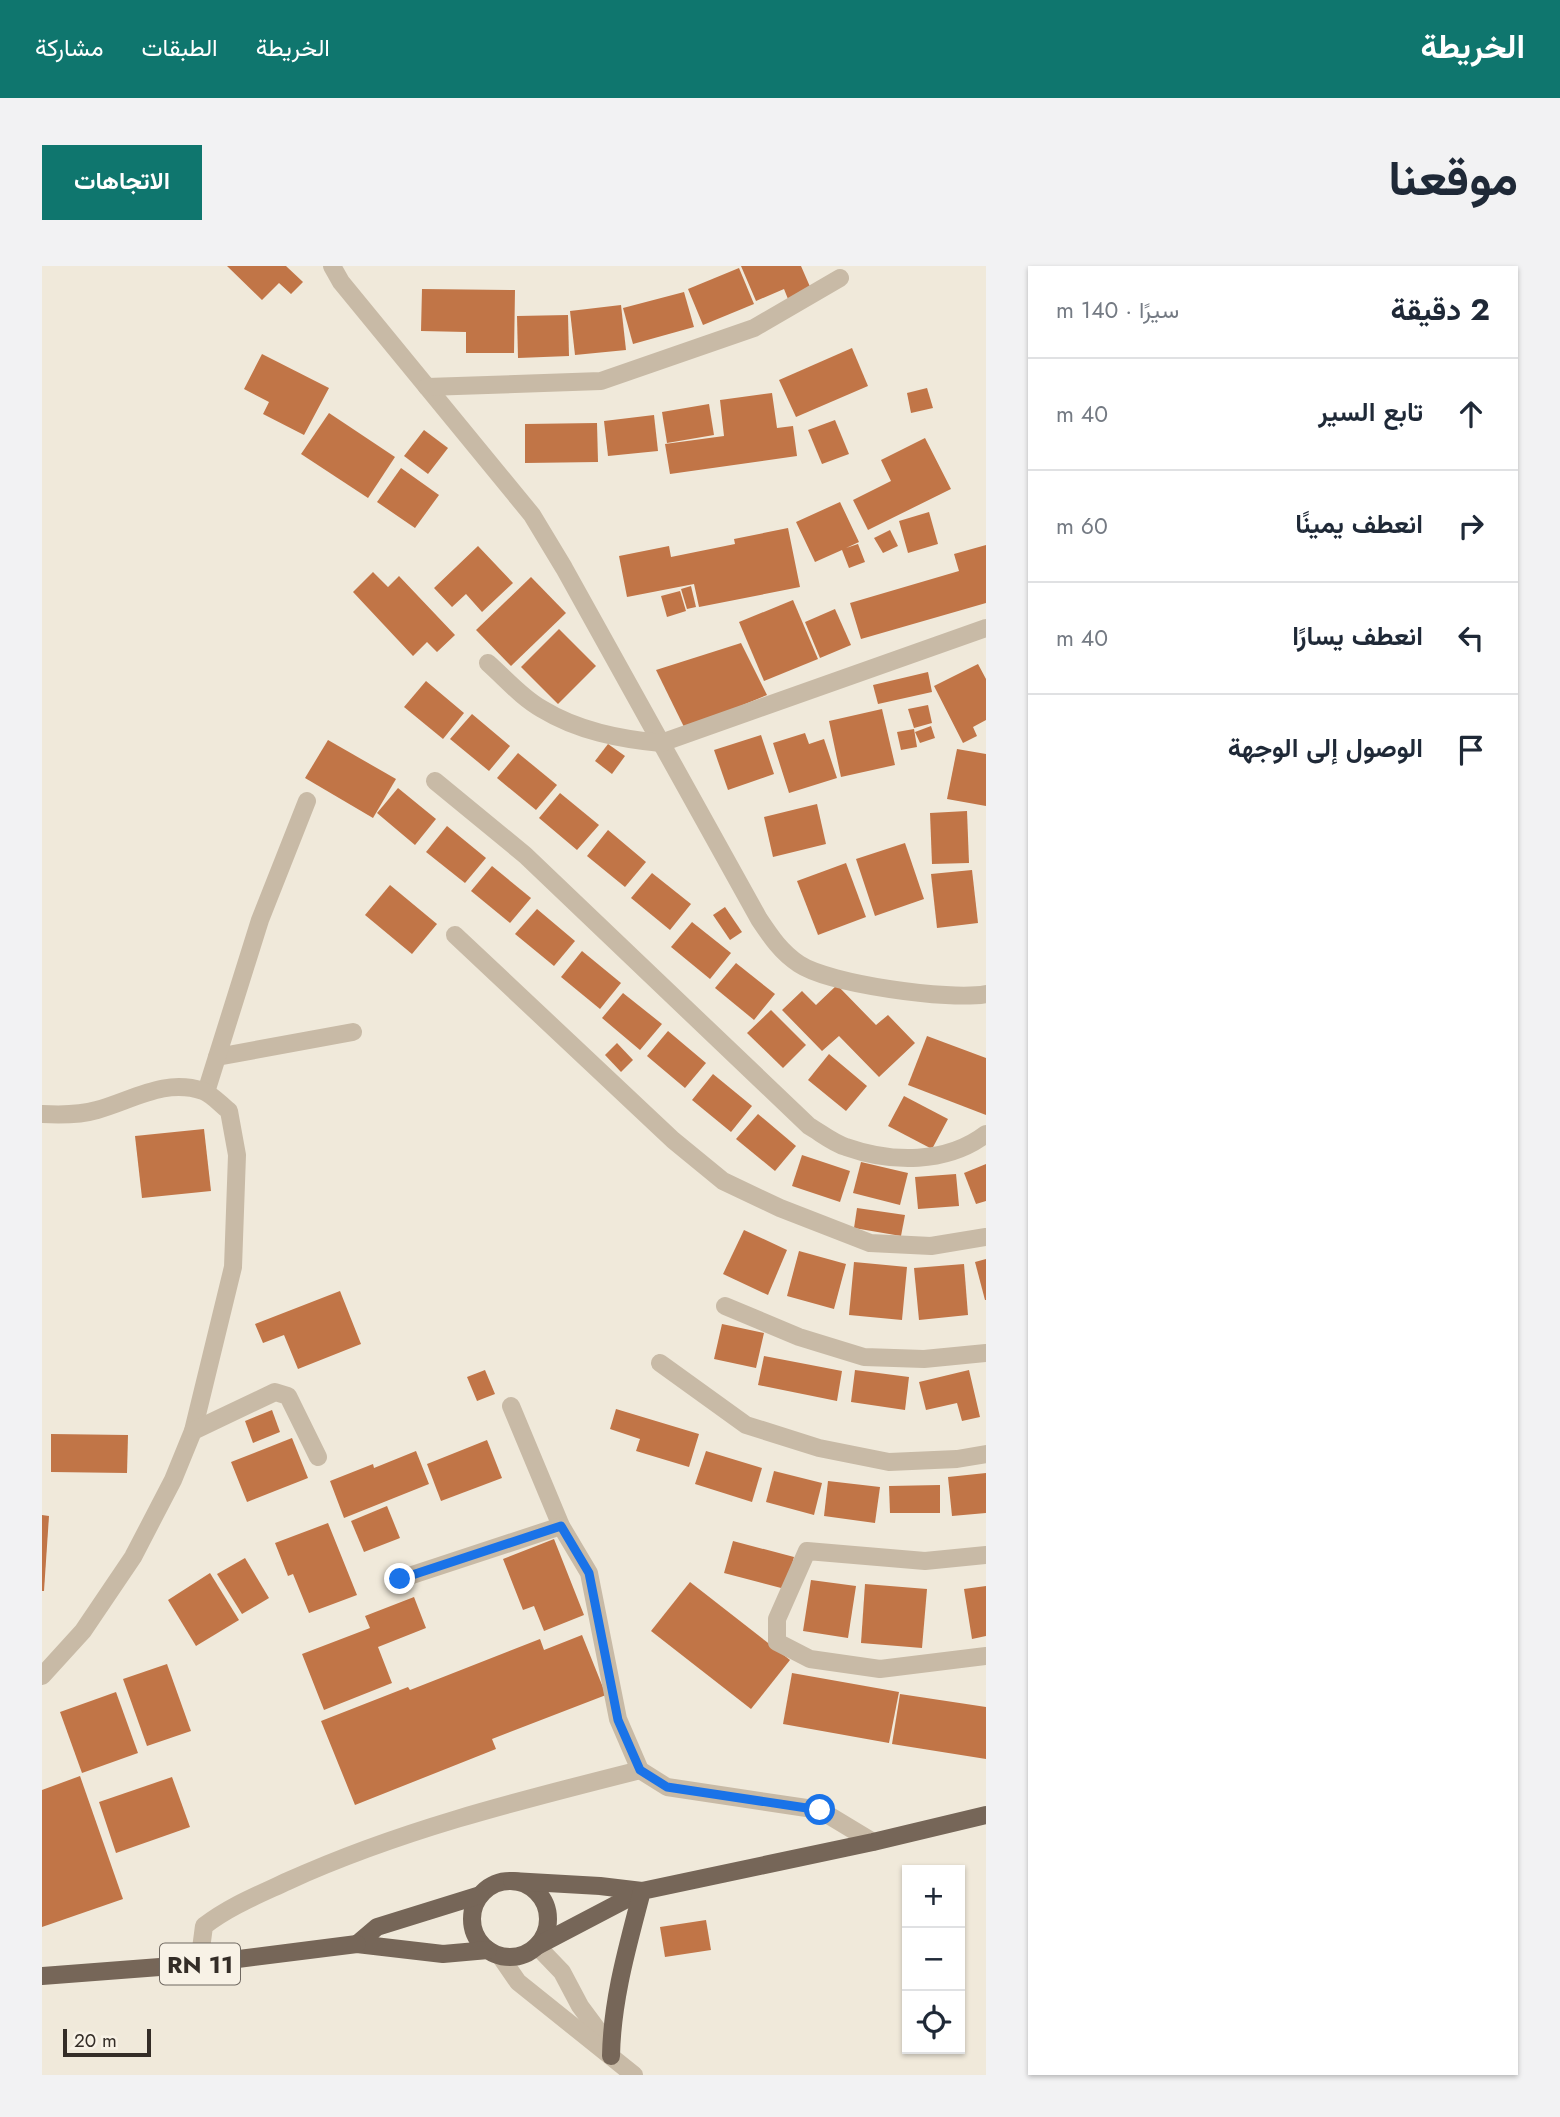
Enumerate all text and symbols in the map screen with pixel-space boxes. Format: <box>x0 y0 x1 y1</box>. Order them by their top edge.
text: الخريطة <box>1421 23 1525 70</box>
text: مشاركة <box>35 30 103 65</box>
text: الطبقات <box>141 30 218 65</box>
text: الخريطة <box>256 30 330 65</box>
text: موقعنا <box>1388 143 1518 213</box>
button: الاتجاهات <box>42 145 202 220</box>
text: 2 دقيقة <box>1391 288 1490 331</box>
text: سيرًا · 140 m <box>1056 293 1179 327</box>
text: تابع السير <box>1318 393 1423 431</box>
icon: ahead <box>1452 395 1490 433</box>
text: 40 m <box>1056 397 1108 431</box>
text: انعطف يمينًا <box>1295 505 1423 543</box>
icon: right <box>1452 507 1490 545</box>
text: 60 m <box>1056 509 1108 543</box>
text: انعطف يسارًا <box>1292 617 1423 655</box>
icon: left <box>1452 619 1490 657</box>
text: 40 m <box>1056 621 1108 655</box>
text: الوصول إلى الوجهة <box>1228 729 1423 767</box>
icon: arrive <box>1452 731 1490 769</box>
route end <box>384 1563 415 1594</box>
route start <box>804 1794 835 1825</box>
map controls <box>902 1865 965 2054</box>
button: + <box>902 1865 965 1928</box>
button: − <box>902 1928 965 1991</box>
road number: RN 11 <box>160 1944 240 1984</box>
button: locate <box>902 1991 965 2054</box>
scale bar <box>63 2026 150 2058</box>
text: 20 m <box>74 2027 117 2054</box>

